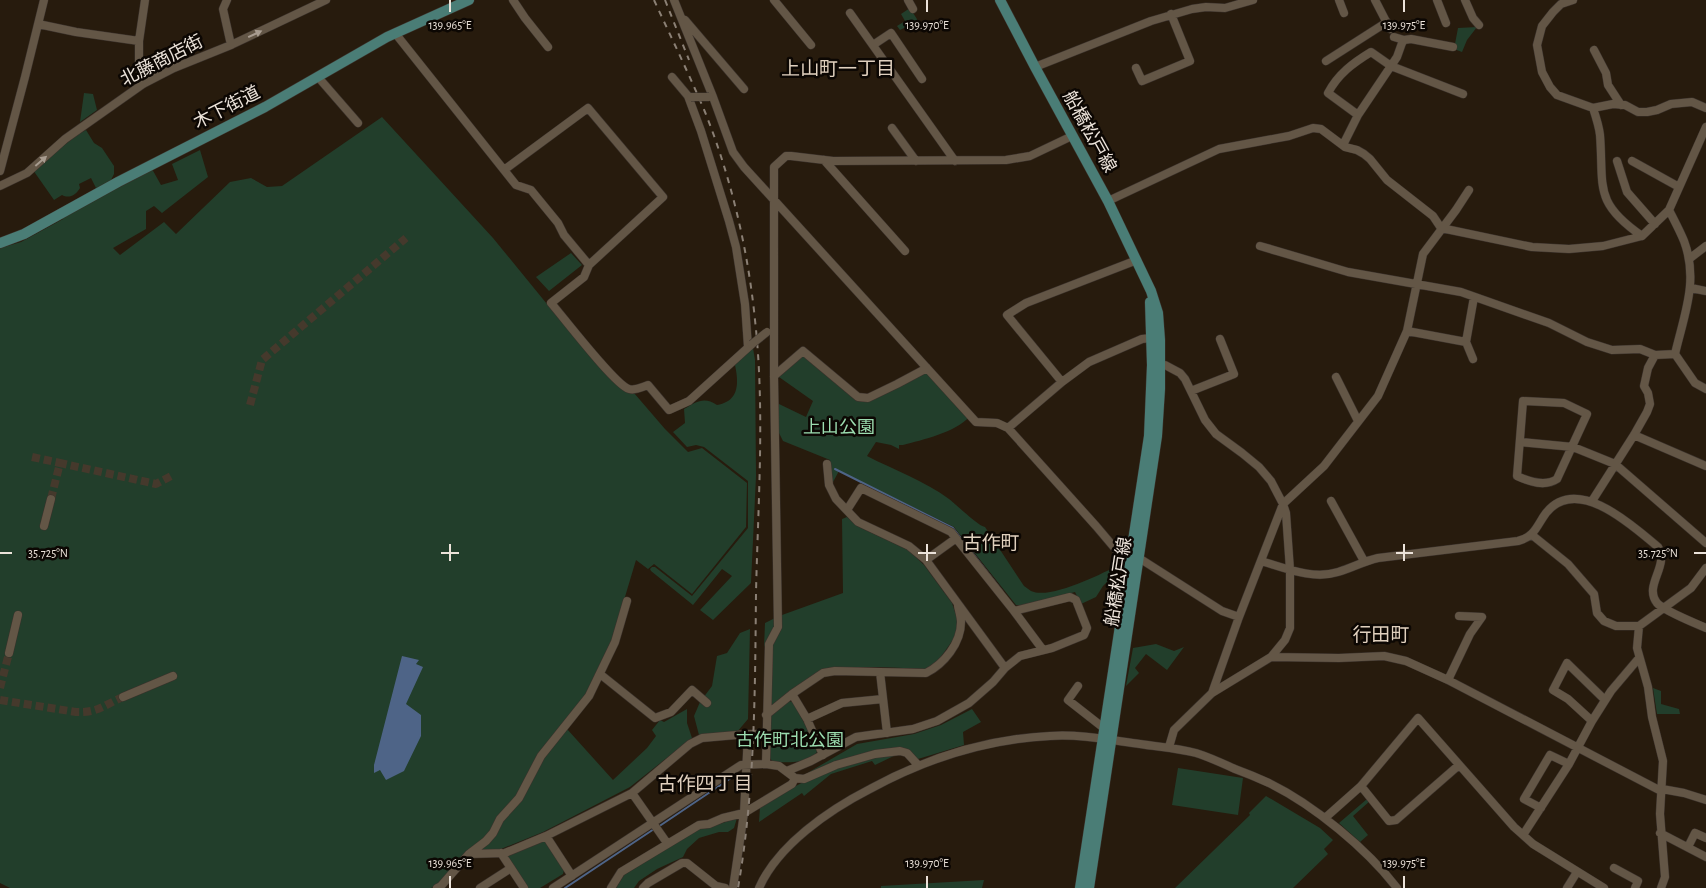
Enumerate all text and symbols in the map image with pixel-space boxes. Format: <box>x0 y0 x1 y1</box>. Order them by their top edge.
text: 139.965°E <box>428 19 472 31</box>
text: 139.970°E <box>905 19 949 31</box>
text: 139.975°E <box>1383 19 1425 31</box>
one-way arrow <box>247 30 262 38</box>
street label: 北藤商店街 <box>117 31 206 89</box>
district label: 上山町一丁目 <box>781 59 895 79</box>
street label: 木下街道 <box>190 82 263 132</box>
street label: 船橋松戸線 <box>1059 87 1120 176</box>
one-way arrow <box>35 155 48 166</box>
park label: 上山公園 <box>803 418 875 437</box>
district label: 古作町 <box>962 533 1020 553</box>
street label: 船橋松戸線 <box>1101 536 1135 628</box>
text: 35.725°N <box>28 547 68 559</box>
text: 35.725°N <box>1638 547 1678 559</box>
district label: 行田町 <box>1352 624 1410 645</box>
park label: 古作町北公園 <box>736 730 844 750</box>
district label: 古作四丁目 <box>657 774 753 794</box>
text: 139.965°E <box>428 857 472 869</box>
text: 139.970°E <box>905 857 949 869</box>
text: 139.975°E <box>1383 857 1425 869</box>

